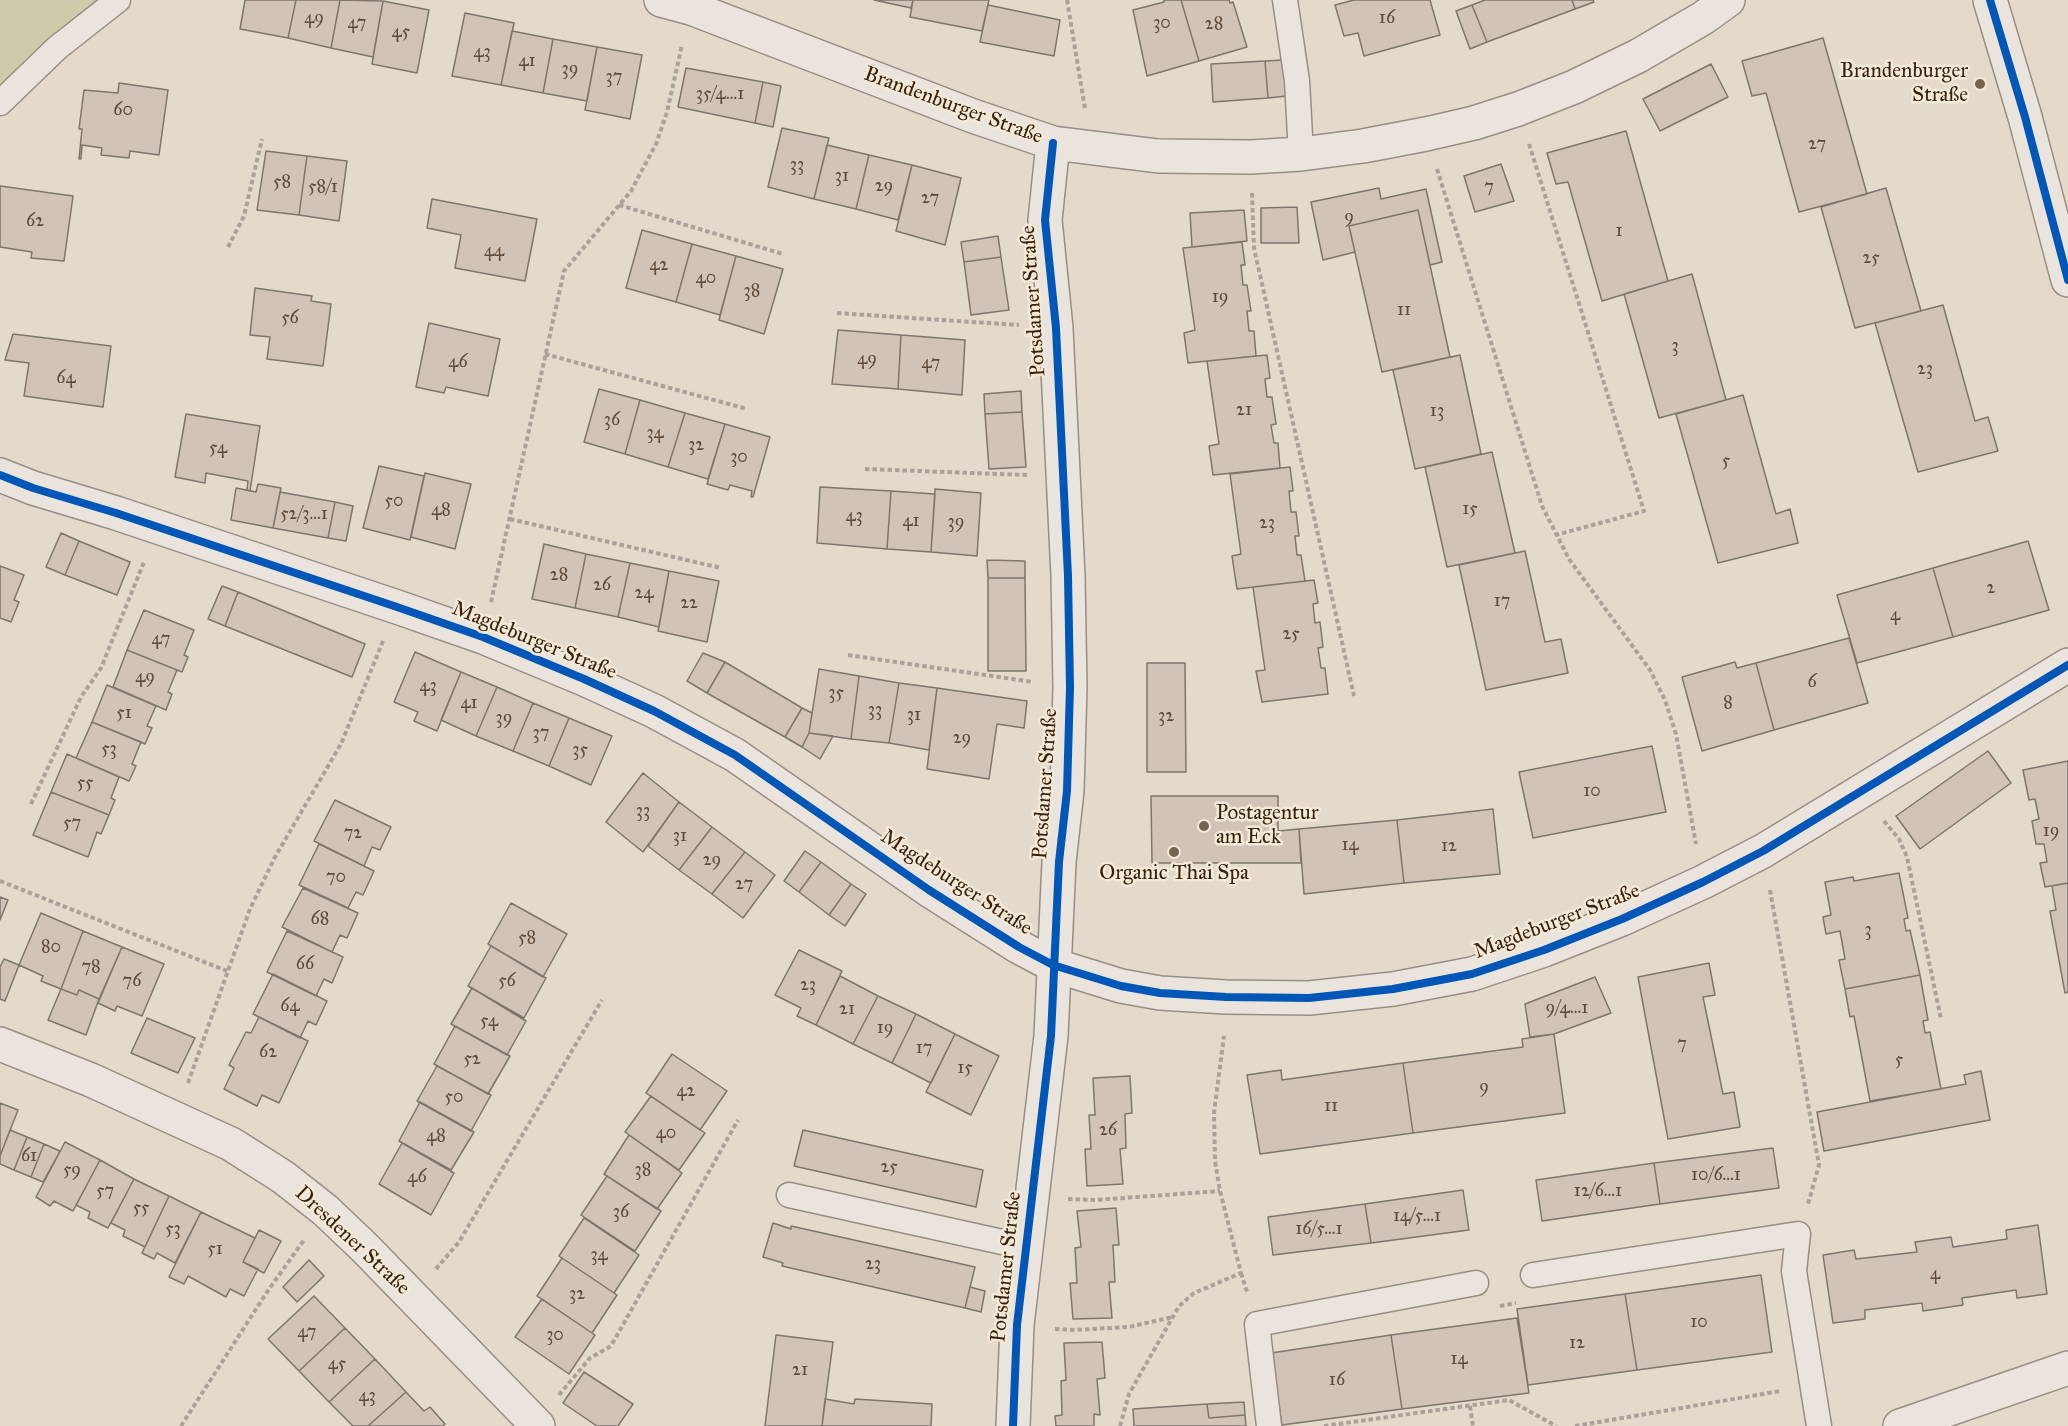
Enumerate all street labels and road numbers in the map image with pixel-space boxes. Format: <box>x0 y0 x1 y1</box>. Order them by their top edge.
street label: Brandenburger Straße <box>860 62 1046 150</box>
street label: Potsdamer Straße <box>1016 225 1052 377</box>
street label: Magdeburger Straße <box>448 596 620 686</box>
street label: Potsdamer Straße <box>1028 708 1064 860</box>
street label: Magdeburger Straße <box>876 825 1036 941</box>
street label: Magdeburger Straße <box>1471 879 1643 965</box>
street label: Dresdener Straße <box>289 1181 415 1301</box>
street label: Potsdamer Straße <box>987 1190 1027 1344</box>

